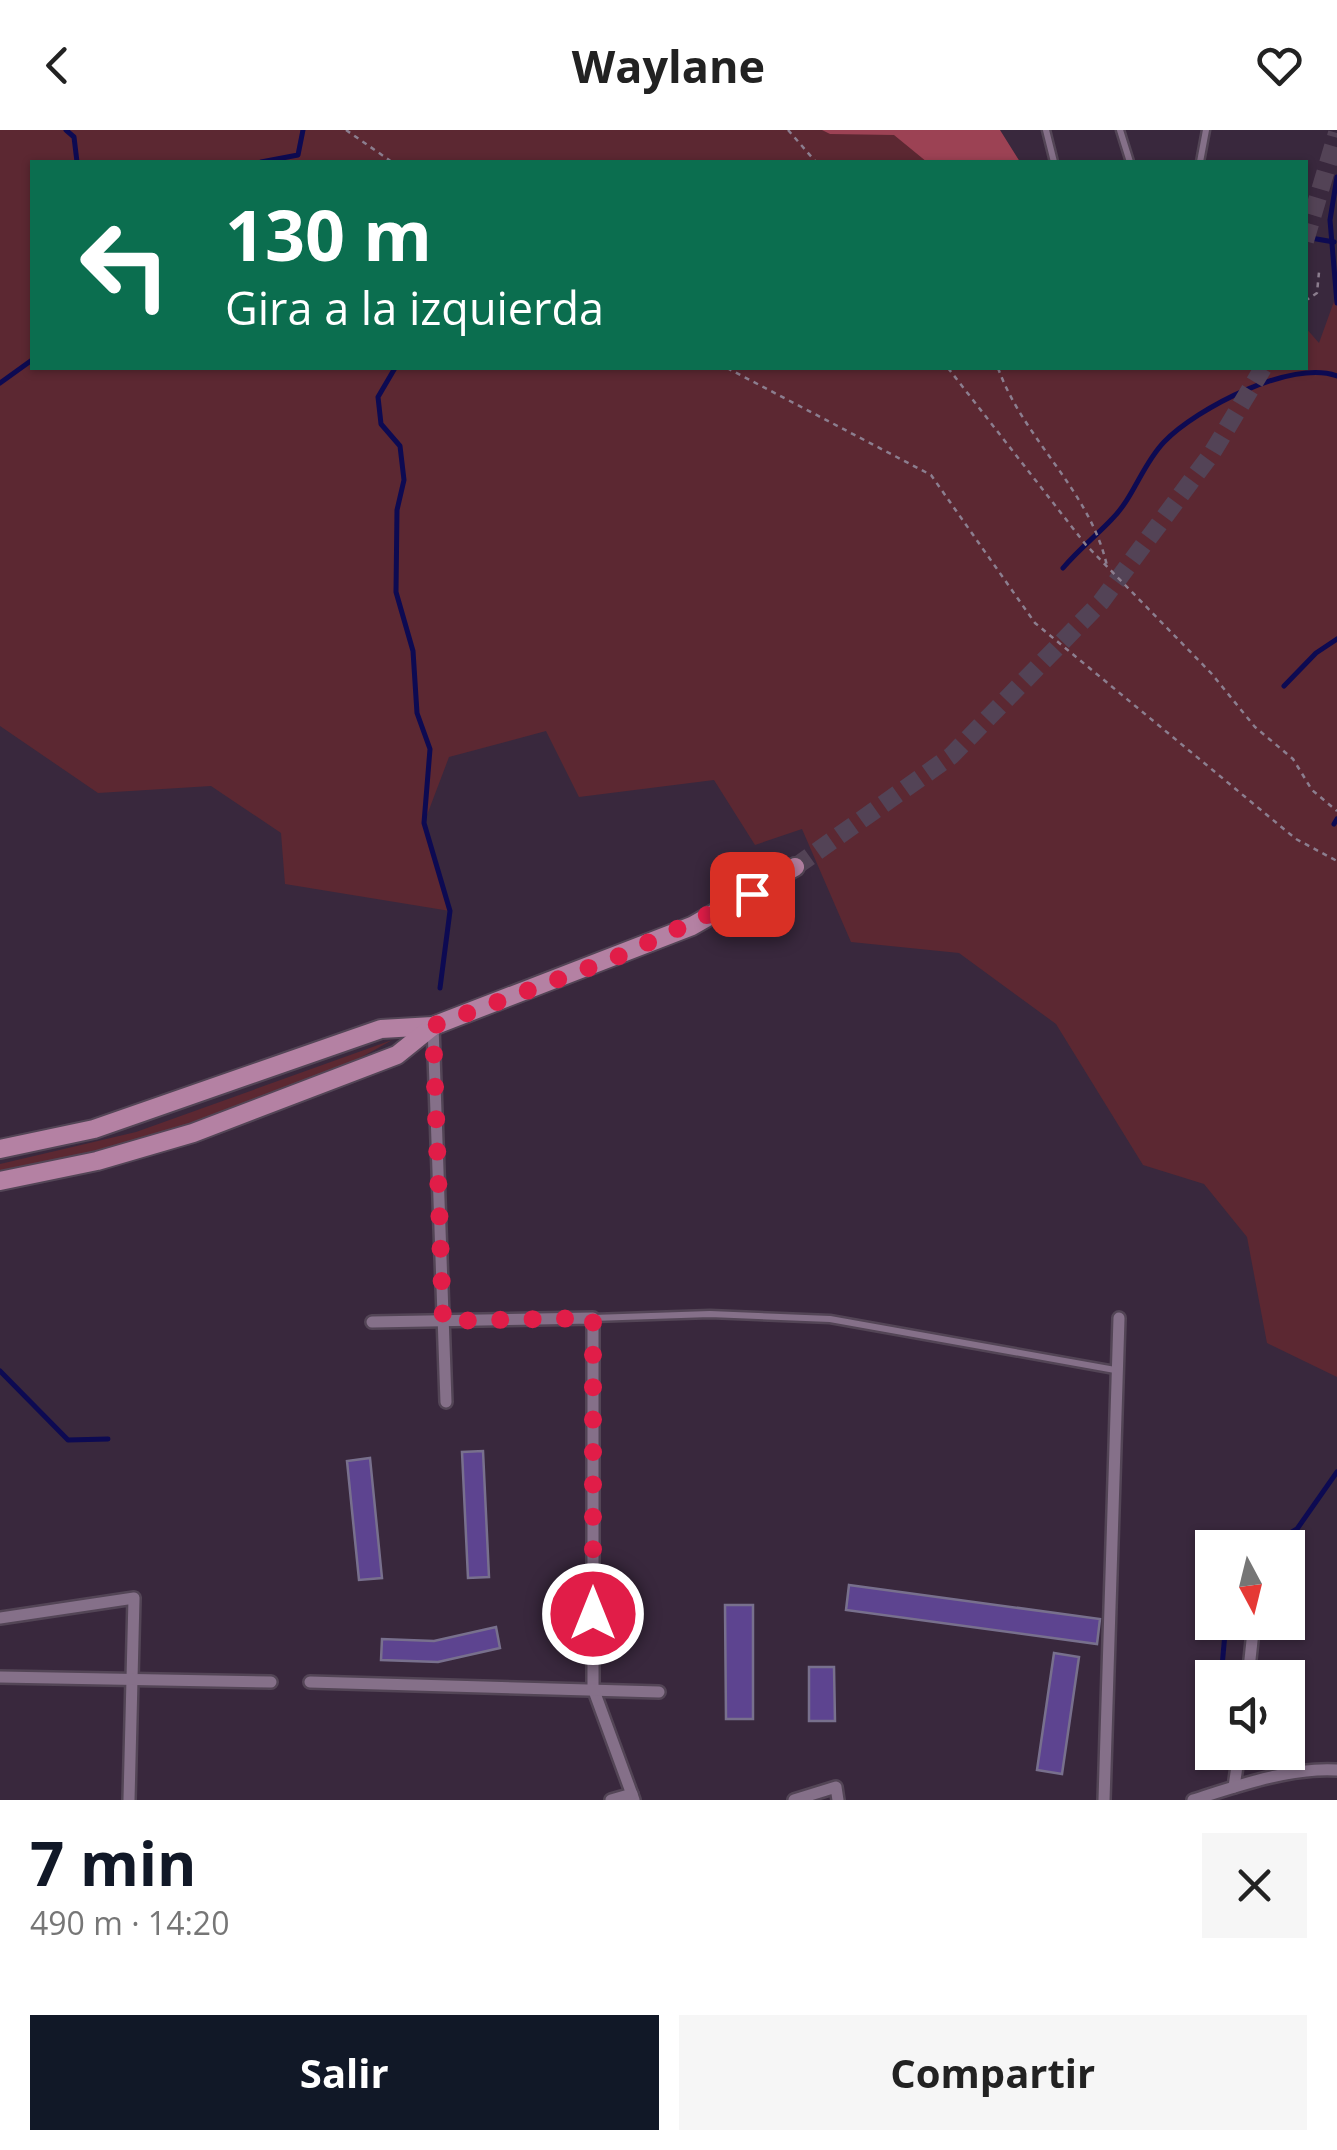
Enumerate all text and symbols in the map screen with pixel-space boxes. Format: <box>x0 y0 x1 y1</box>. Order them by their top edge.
text: Waylane <box>572 35 765 96</box>
icon: back <box>30 38 85 93</box>
icon: heart <box>1252 38 1307 93</box>
text: 130 m <box>225 186 432 282</box>
icon: left <box>60 200 190 330</box>
text: Gira a la izquierda <box>225 277 604 338</box>
pin <box>710 852 795 937</box>
icon: arrive <box>725 867 780 922</box>
north arrow <box>1195 1530 1305 1640</box>
map controls <box>1195 1530 1305 1770</box>
position arrow <box>541 1562 645 1666</box>
button: sound <box>1195 1660 1305 1770</box>
text: 7 min <box>30 1822 197 1904</box>
button: close <box>1202 1833 1307 1938</box>
text: 490 m · 14:20 <box>30 1901 229 1944</box>
button: Salir <box>30 2015 659 2130</box>
button: Compartir <box>679 2015 1307 2130</box>

